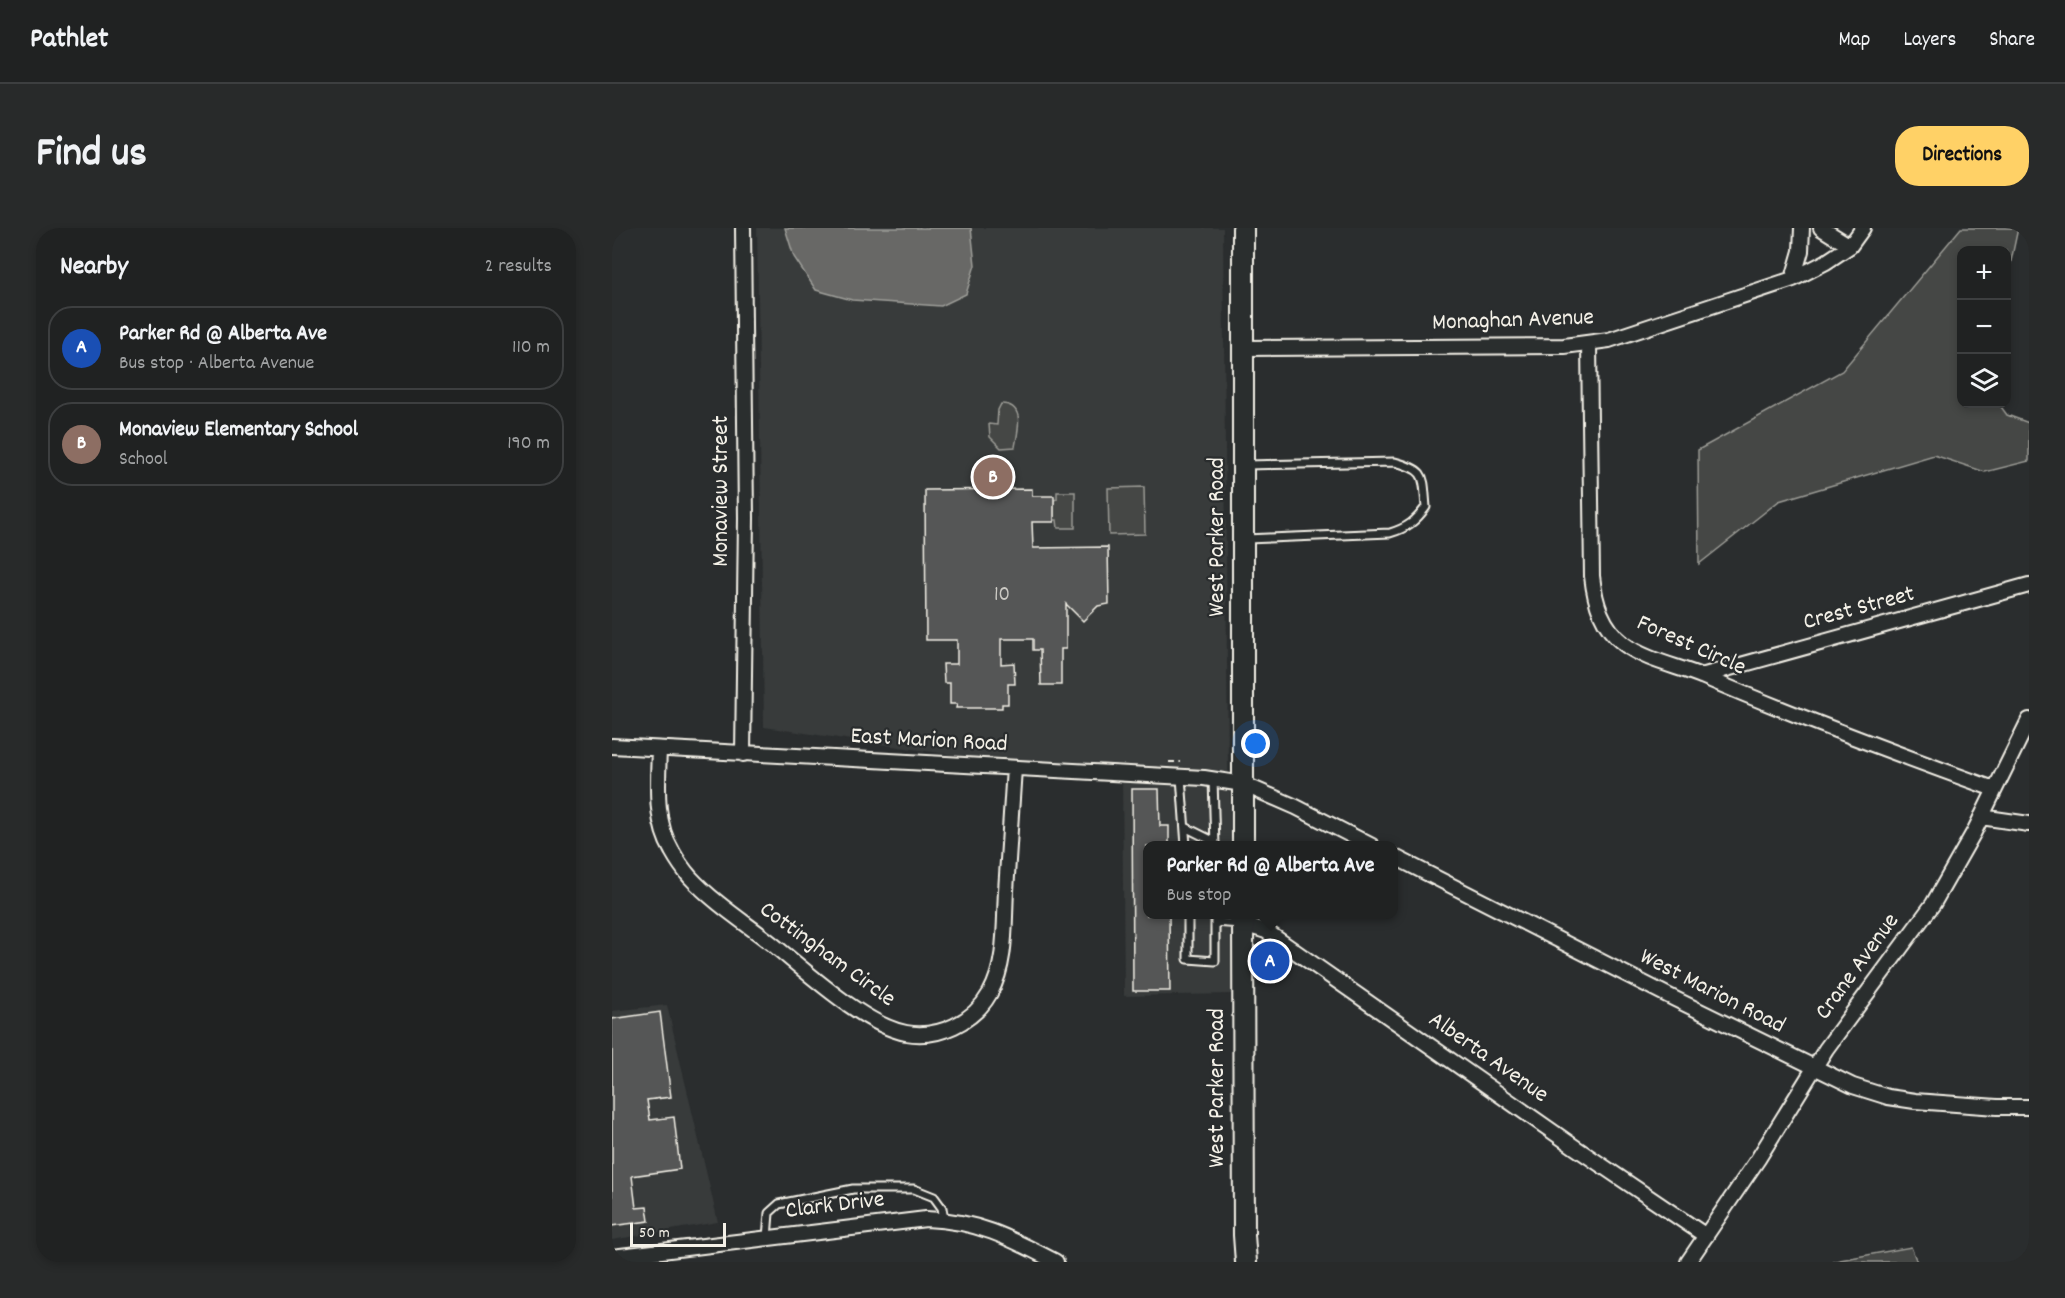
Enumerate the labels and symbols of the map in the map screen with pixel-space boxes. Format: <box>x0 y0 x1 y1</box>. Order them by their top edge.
street label: Monaghan Avenue <box>1431 301 1595 341</box>
street label: Monaview Street <box>705 415 739 567</box>
pin: B <box>974 454 1012 500</box>
street label: West Parker Road <box>1201 457 1235 617</box>
street label: Crest Street <box>1799 578 1919 640</box>
house number: 10 <box>994 581 1010 611</box>
street label: Forest Circle <box>1631 607 1751 685</box>
street label: East Marion Road <box>850 720 1008 762</box>
your location <box>1241 729 1270 758</box>
street label: Cottingham Circle <box>752 894 902 1016</box>
street label: Crane Avenue <box>1808 907 1908 1027</box>
pin: A <box>1250 938 1290 984</box>
street label: West Marion Road <box>1633 941 1791 1043</box>
street label: Alberta Avenue <box>1421 1004 1555 1112</box>
street label: West Parker Road <box>1201 1008 1235 1168</box>
street label: Clark Drive <box>784 1183 886 1229</box>
scale bar <box>630 1220 726 1248</box>

